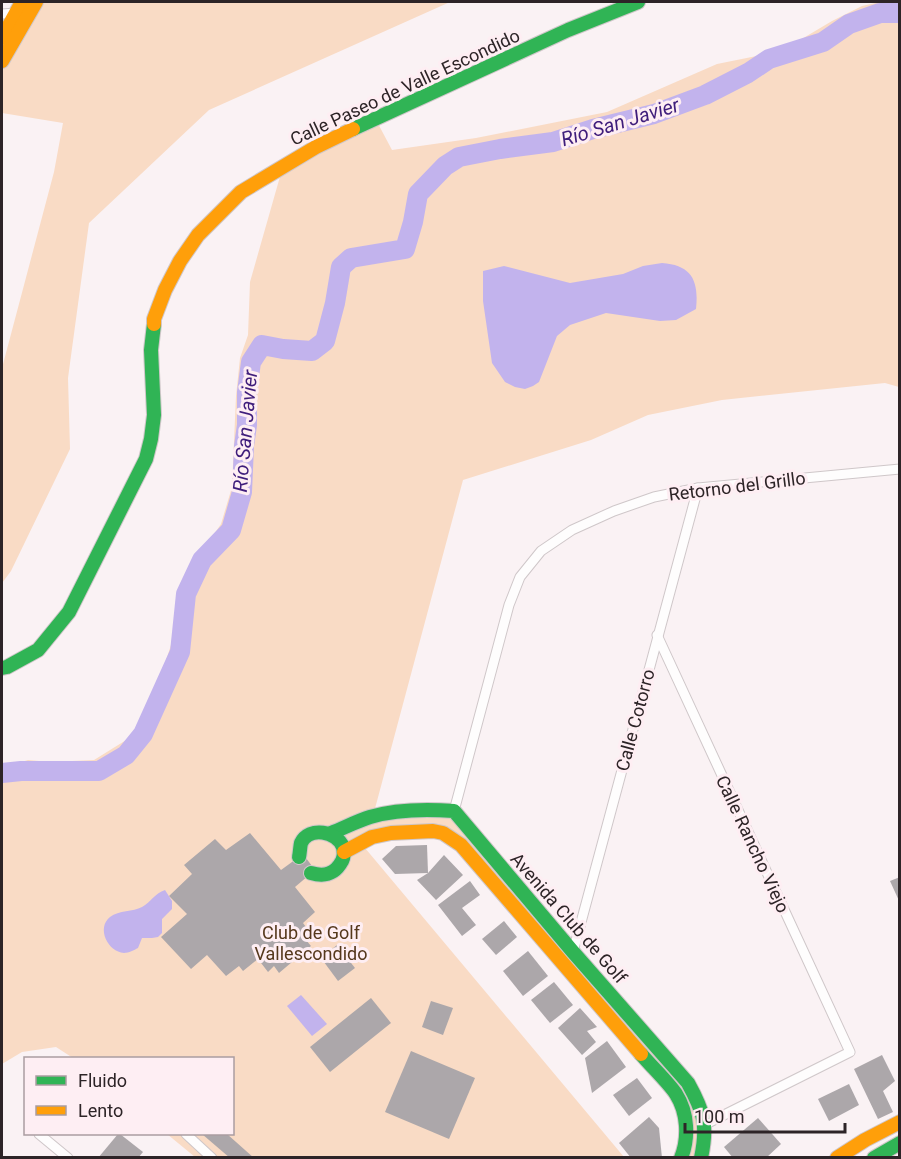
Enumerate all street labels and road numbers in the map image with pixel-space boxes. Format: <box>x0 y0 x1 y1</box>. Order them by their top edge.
street label: Calle Paseo de Valle Escondido <box>287 24 523 150</box>
street label: Retorno del Grillo <box>667 467 807 505</box>
street label: Calle Cotorro <box>611 667 659 773</box>
street label: Calle Rancho Viejo <box>712 772 794 916</box>
street label: Avenida Club de Golf <box>507 848 632 988</box>

